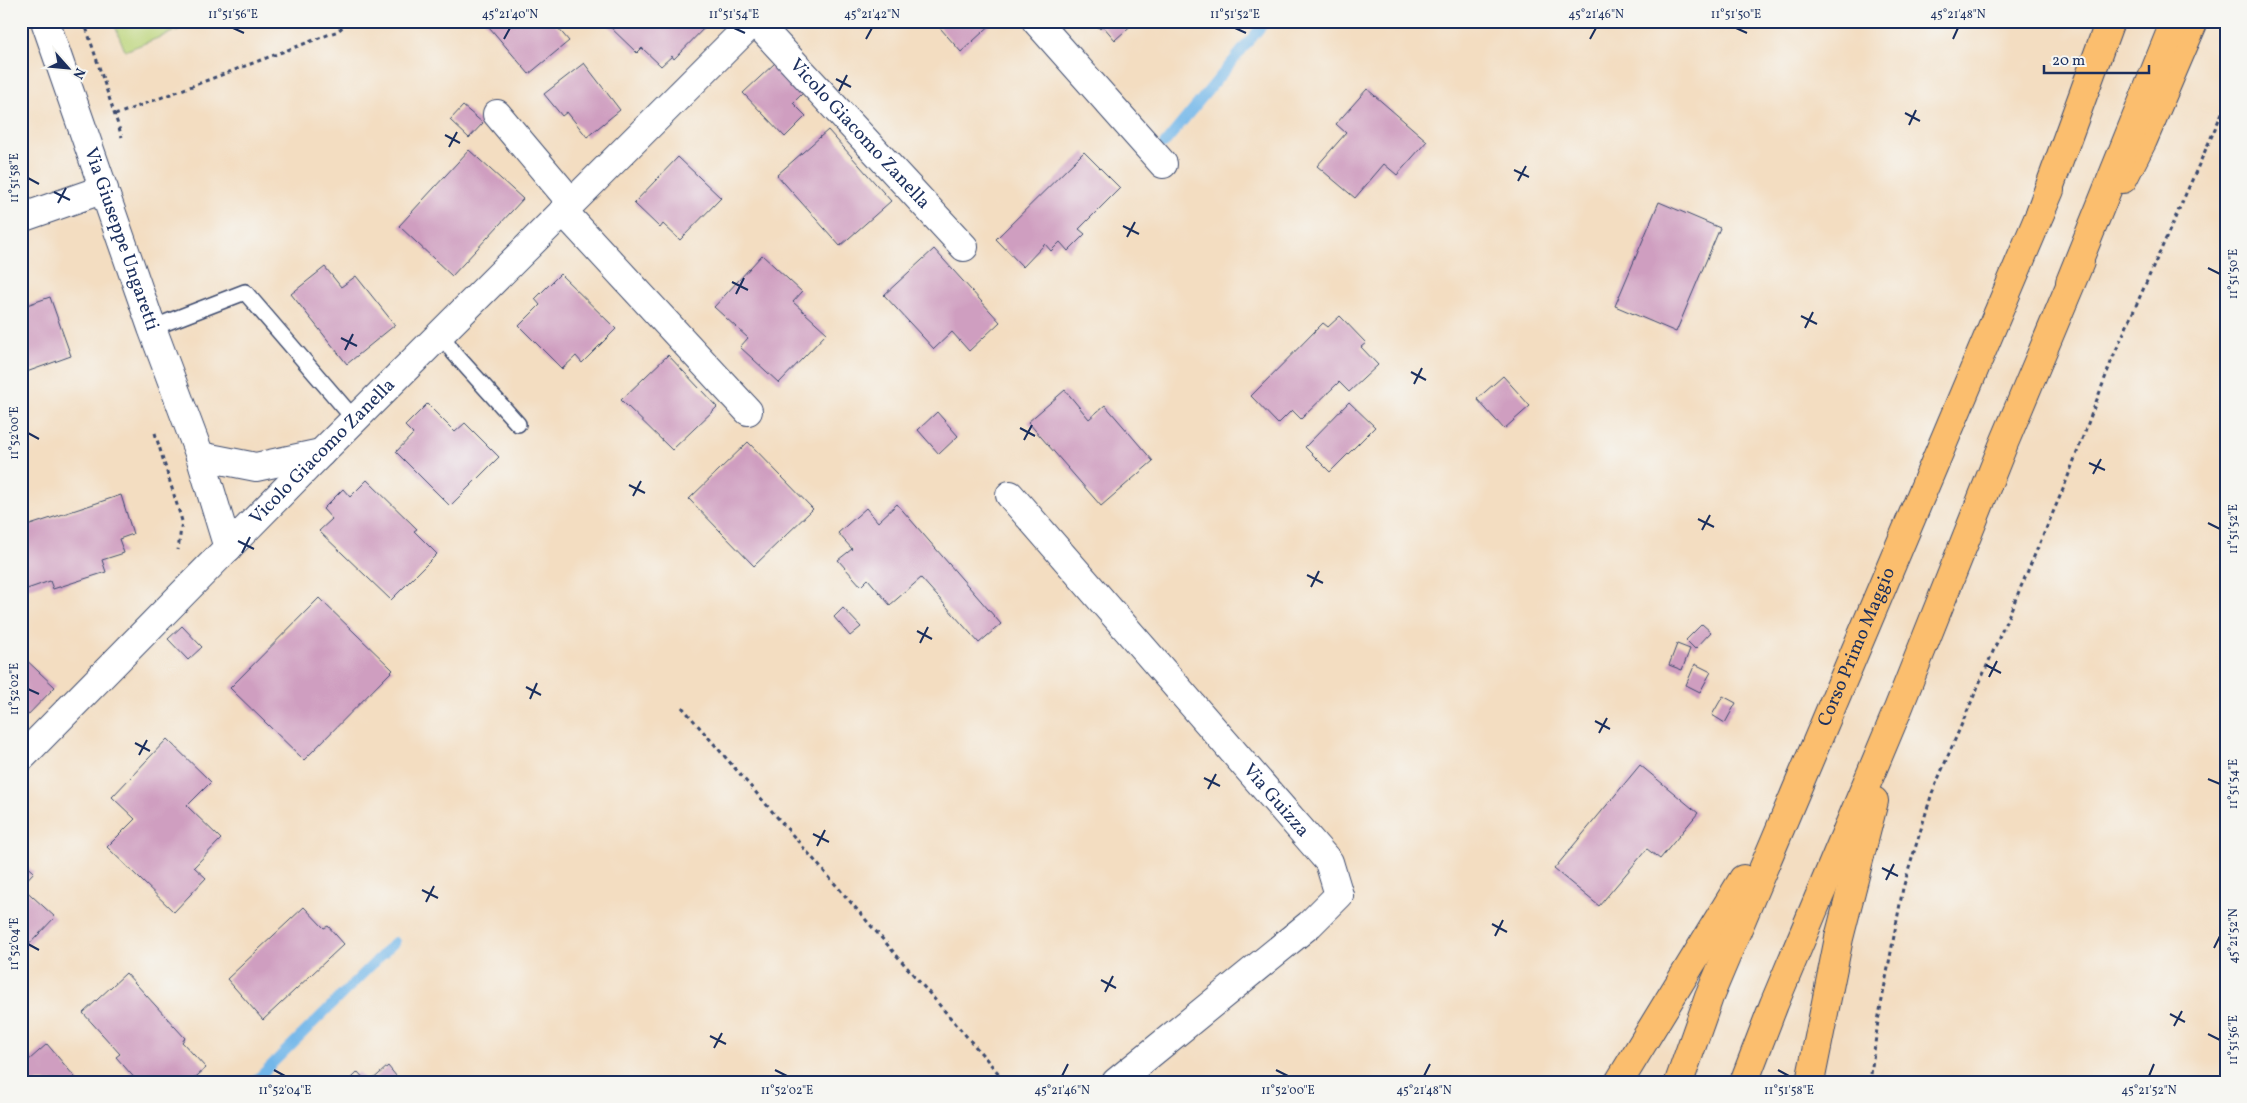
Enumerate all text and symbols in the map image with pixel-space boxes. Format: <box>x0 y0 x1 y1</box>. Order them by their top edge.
text: 11°51'56"E <box>208 7 258 23</box>
text: 45°21'40"N <box>482 7 538 23</box>
text: 11°51'54"E <box>709 7 759 23</box>
text: 45°21'42"N <box>844 7 900 23</box>
text: 11°51'52"E <box>1210 7 1260 23</box>
text: 45°21'46"N <box>1568 7 1624 23</box>
text: 11°51'50"E <box>1711 7 1761 23</box>
text: 45°21'48"N <box>1930 7 1986 23</box>
north arrow <box>42 42 92 92</box>
scale bar <box>2044 42 2150 74</box>
text: 20 m <box>2052 51 2085 72</box>
street label: Vicolo Giacomo Zanella <box>783 53 936 215</box>
text: N <box>67 64 89 82</box>
street label: Via Giuseppe Ungaretti <box>77 144 165 335</box>
text: 11°51'58"E <box>7 153 23 203</box>
text: 11°51'50"E <box>2226 249 2242 299</box>
street label: Vicolo Giacomo Zanella <box>244 373 401 531</box>
text: 11°52'00"E <box>7 406 23 460</box>
text: 11°51'52"E <box>2226 504 2242 554</box>
street label: Corso Primo Maggio <box>1812 564 1902 731</box>
text: 11°52'02"E <box>7 663 23 715</box>
street label: Via Guizza <box>1236 758 1315 843</box>
text: 11°51'54"E <box>2226 759 2242 809</box>
text: 45°21'52"N <box>2226 908 2242 964</box>
text: 11°52'04"E <box>7 918 23 970</box>
text: 11°51'56"E <box>2226 1015 2242 1065</box>
text: 11°52'04"E <box>259 1083 311 1099</box>
text: 11°52'02"E <box>761 1083 813 1099</box>
text: 45°21'46"N <box>1034 1083 1090 1099</box>
text: 11°52'00"E <box>1261 1083 1315 1099</box>
text: 45°21'48"N <box>1396 1083 1452 1099</box>
text: 11°51'58"E <box>1764 1083 1814 1099</box>
text: 45°21'52"N <box>2121 1083 2177 1099</box>

